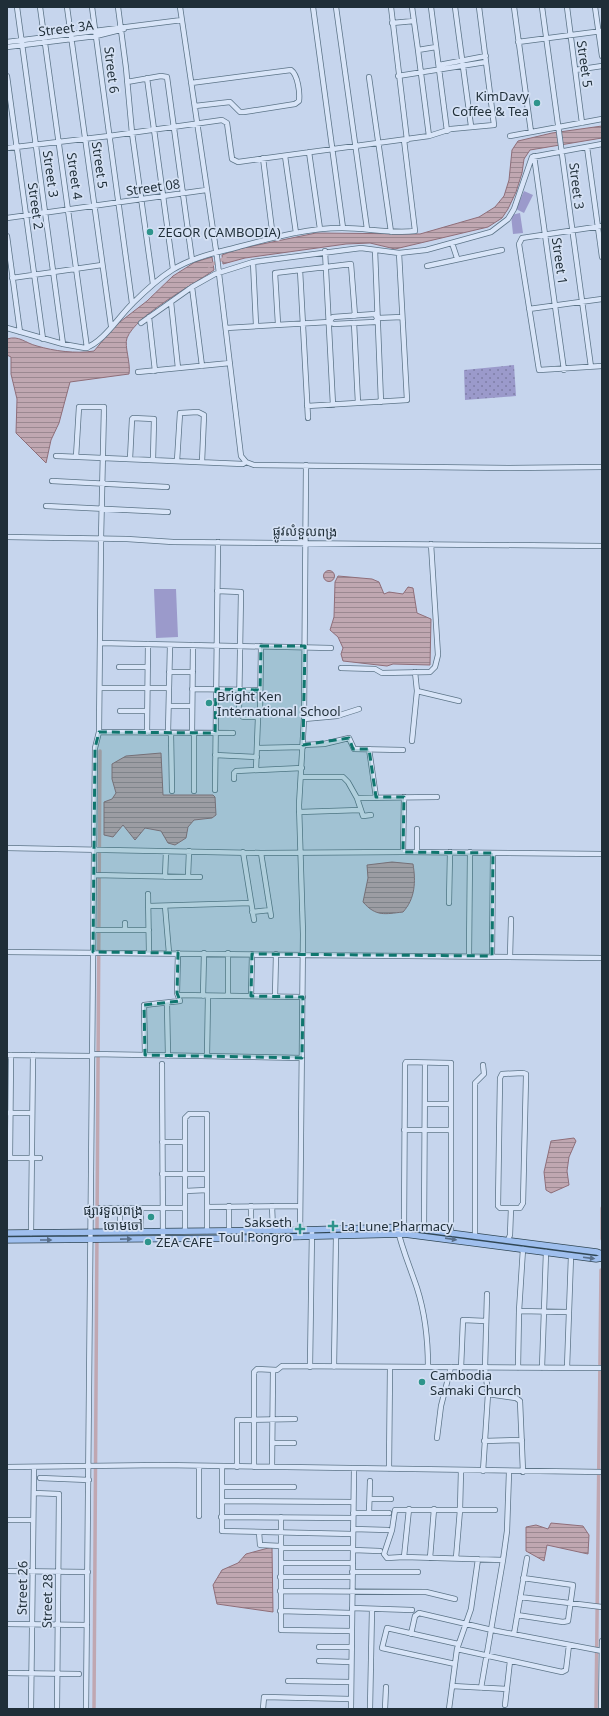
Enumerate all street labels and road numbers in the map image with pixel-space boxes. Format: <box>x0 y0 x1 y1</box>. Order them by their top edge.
street label: Street 3A <box>37 16 95 40</box>
street label: Street 5 <box>573 39 597 89</box>
street label: Street 6 <box>100 46 124 94</box>
street label: Street 5 <box>88 140 112 190</box>
street label: Street 3 <box>39 149 63 199</box>
street label: Street 4 <box>63 151 87 201</box>
street label: Street 3 <box>565 162 589 210</box>
street label: Street 08 <box>125 174 181 200</box>
street label: Street 2 <box>24 181 48 231</box>
street label: Street 1 <box>548 236 572 286</box>
street label: ផ្លូវលំទួលពង្រ <box>272 521 337 543</box>
street label: Street 26 <box>13 1561 31 1615</box>
street label: Street 28 <box>38 1574 56 1628</box>

